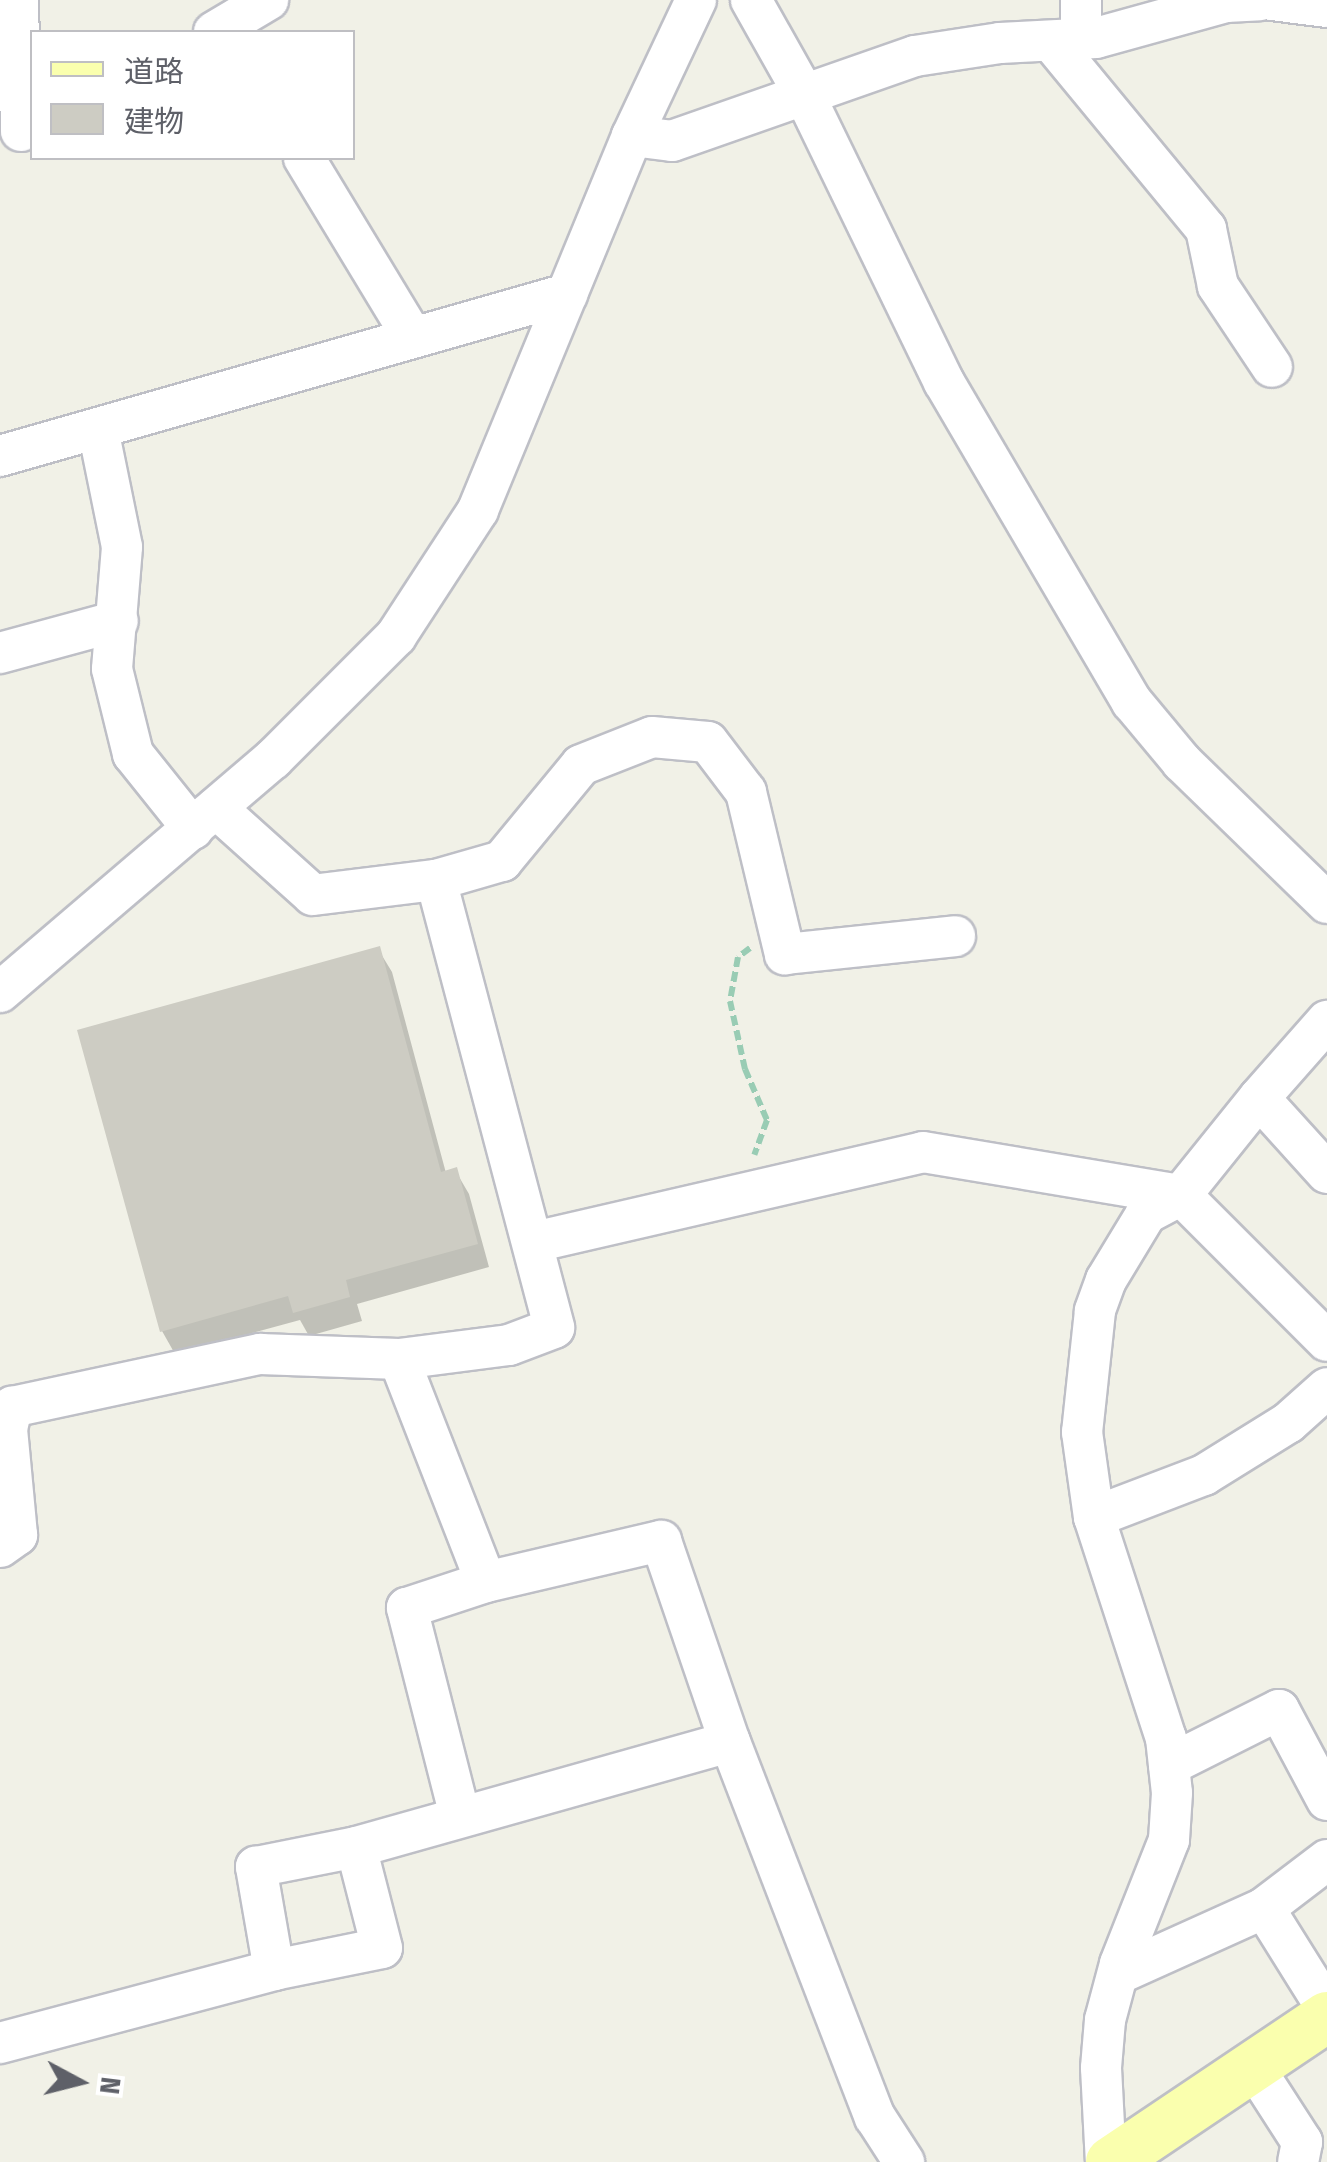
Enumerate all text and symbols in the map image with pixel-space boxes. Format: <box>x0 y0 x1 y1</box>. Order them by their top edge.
legend <box>30 30 355 160</box>
text: 道路 <box>124 54 184 90</box>
text: 建物 <box>124 104 184 140</box>
north arrow <box>30 2032 130 2132</box>
text: N <box>93 2075 128 2096</box>

